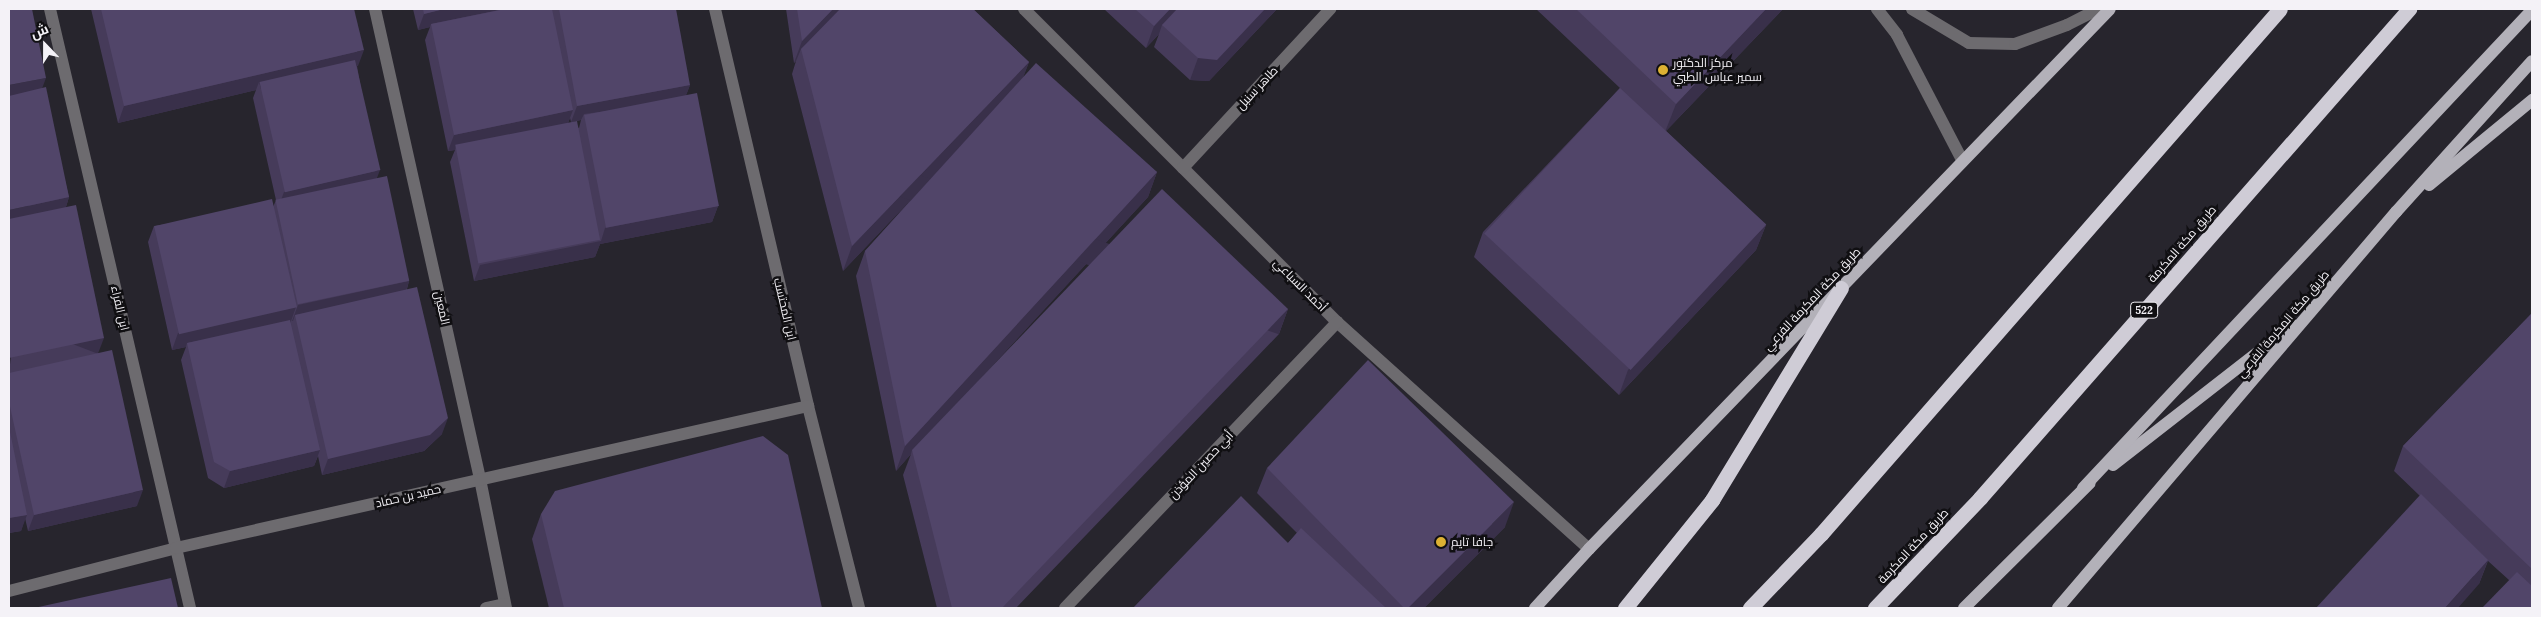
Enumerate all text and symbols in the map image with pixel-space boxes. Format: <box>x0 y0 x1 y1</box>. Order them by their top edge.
text: ش <box>28 19 51 43</box>
north arrow <box>20 20 70 70</box>
place label: مركز الدكتور سمير عباس الطبي <box>1673 56 1762 84</box>
street label: طاهر سنبل <box>1233 63 1281 113</box>
marker: مركز الدكتور سمير عباس الطبي <box>1657 64 1669 76</box>
street label: طريق مكة المكرمة <box>2145 203 2219 285</box>
street label: طريق مكة المكرمة الفرعي <box>1760 244 1864 354</box>
street label: أحمد السباعي <box>1270 255 1330 315</box>
street label: طريق مكة المكرمة الفرعي <box>2234 267 2332 381</box>
street label: ابن المحتسب <box>771 276 799 342</box>
street label: ابن الفراء <box>108 284 132 332</box>
street label: المعين <box>431 290 453 326</box>
road number: 522 <box>2129 302 2159 318</box>
street label: أبي حصين المؤذن <box>1166 428 1236 502</box>
street label: حميد بن حماد <box>374 481 442 511</box>
street label: طريق مكة المكرمة <box>1875 506 1951 586</box>
place label: جافا تايم <box>1451 535 1493 549</box>
marker: جافا تايم <box>1435 536 1447 548</box>

